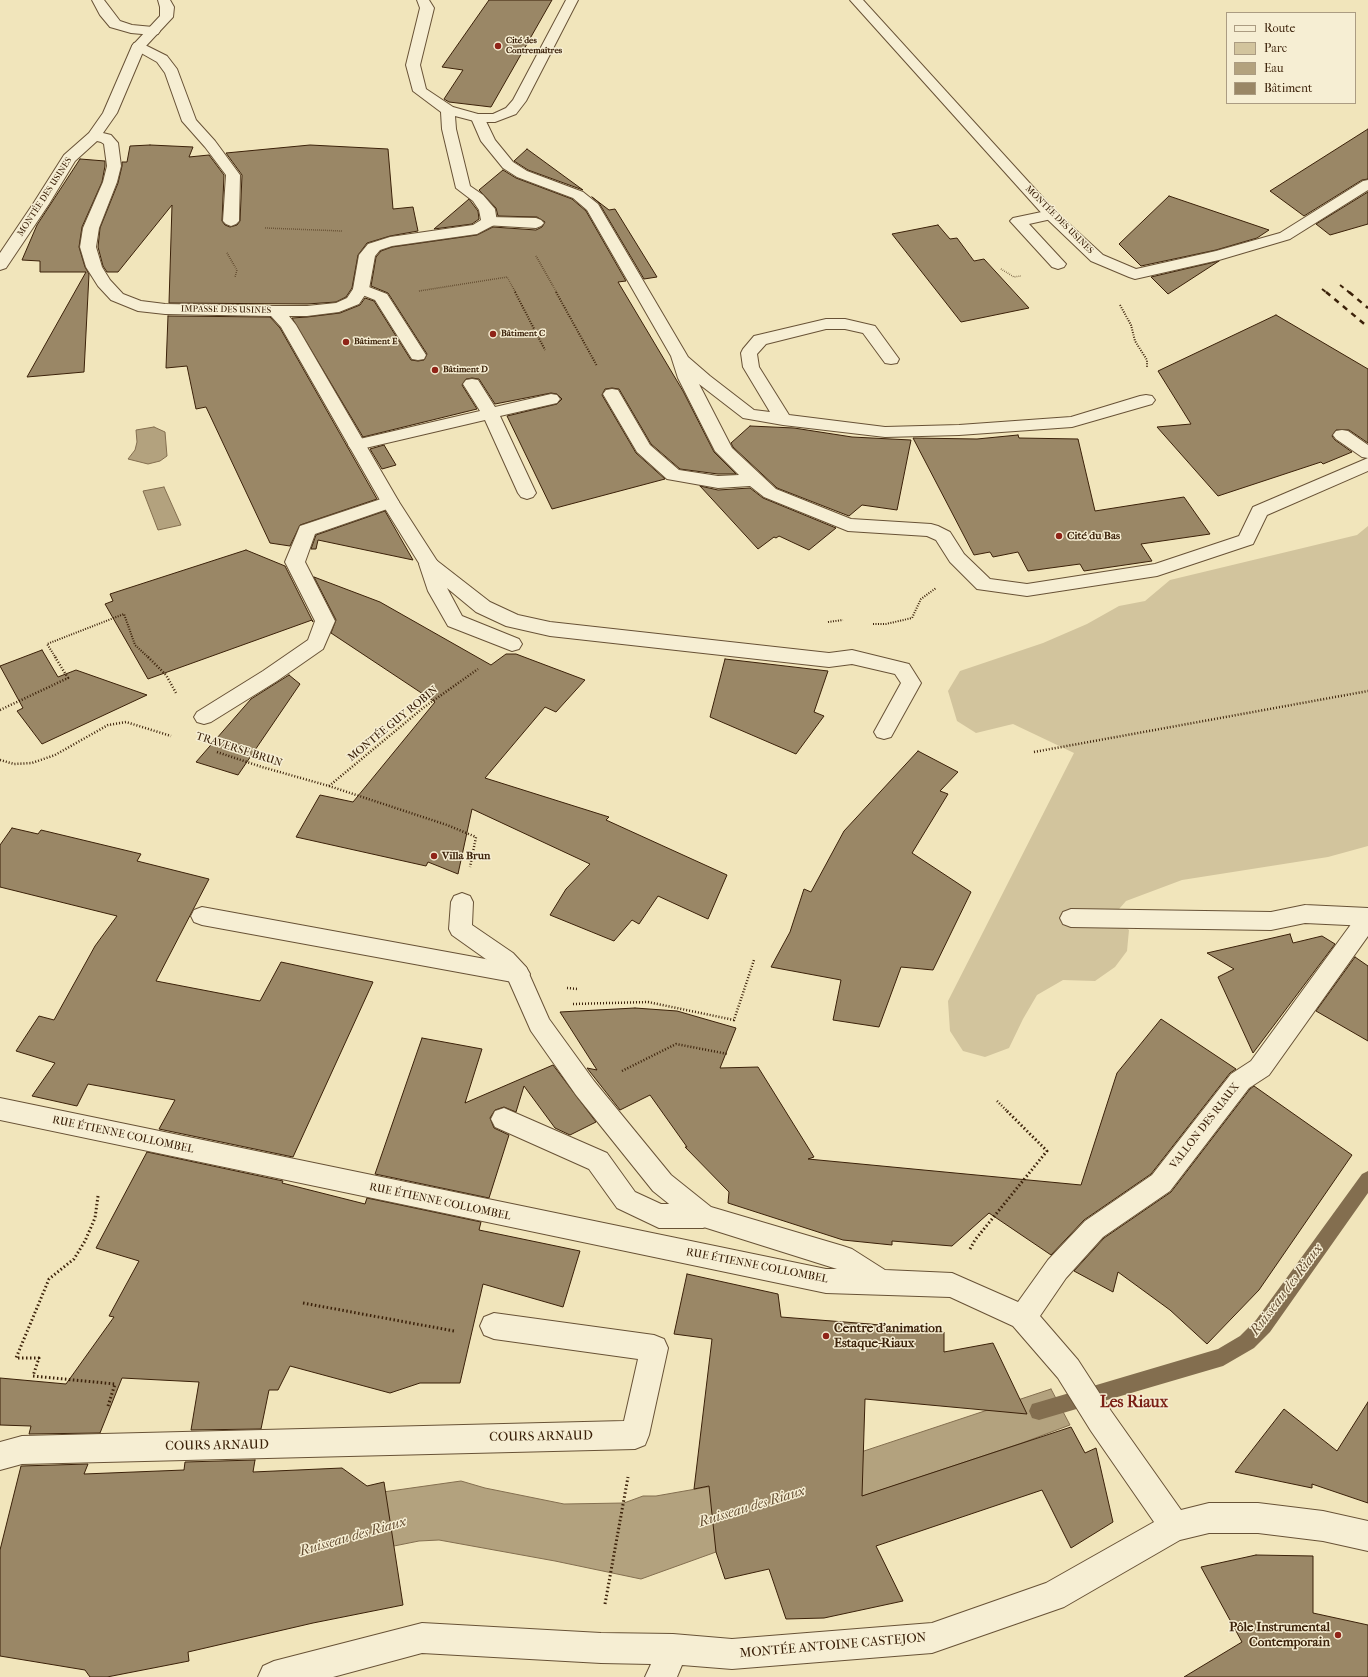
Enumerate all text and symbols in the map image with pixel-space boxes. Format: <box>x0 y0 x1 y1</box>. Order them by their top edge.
legend <box>1226 12 1356 104</box>
text: Route <box>1264 21 1296 35</box>
place label: Cité des Contremaîtres <box>506 36 562 57</box>
marker: Cité des Contremaîtres <box>493 41 503 51</box>
text: Parc <box>1264 41 1287 55</box>
text: Eau <box>1264 61 1284 75</box>
text: Bâtiment <box>1264 81 1312 95</box>
street label: MONTÉE DES USINES <box>15 156 75 238</box>
street label: MONTÉE DES USINES <box>1023 184 1095 256</box>
street label: IMPASSE DES USINES <box>181 304 271 316</box>
marker: Bâtiment C <box>488 329 498 339</box>
place label: Bâtiment C <box>501 329 545 339</box>
marker: Bâtiment E <box>341 337 351 347</box>
place label: Bâtiment E <box>354 337 398 347</box>
marker: Bâtiment D <box>430 365 440 375</box>
place label: Bâtiment D <box>443 365 488 375</box>
place label: Cité du Bas <box>1067 529 1120 543</box>
marker: Cité du Bas <box>1054 531 1064 541</box>
street label: MONTÉE GUY ROBIN <box>345 684 441 764</box>
street label: TRAVERSE BRUN <box>194 730 284 770</box>
place label: Villa Brun <box>442 849 490 863</box>
marker: Villa Brun <box>429 851 439 861</box>
street label: VALLON DES RIAUX <box>1167 1080 1243 1172</box>
street label: RUE ÉTIENNE COLLOMBEL <box>51 1114 195 1156</box>
street label: RUE ÉTIENNE COLLOMBEL <box>368 1181 512 1223</box>
water label: Ruisseau des Riaux <box>1247 1241 1327 1339</box>
street label: RUE ÉTIENNE COLLOMBEL <box>685 1246 829 1286</box>
place label: Centre d'animation Estaque-Riaux <box>834 1321 942 1352</box>
marker: Centre d'animation Estaque-Riaux <box>821 1331 831 1341</box>
district label: Les Riaux <box>1100 1393 1168 1413</box>
street label: COURS ARNAUD <box>489 1428 593 1446</box>
street label: COURS ARNAUD <box>165 1437 269 1455</box>
water label: Ruisseau des Riaux <box>697 1483 807 1531</box>
water label: Ruisseau des Riaux <box>298 1514 408 1560</box>
place label: Pôle Instrumental Contemporain <box>1229 1620 1330 1651</box>
street label: MONTÉE ANTOINE CASTEJON <box>739 1630 927 1662</box>
marker: Pôle Instrumental Contemporain <box>1333 1630 1343 1640</box>

